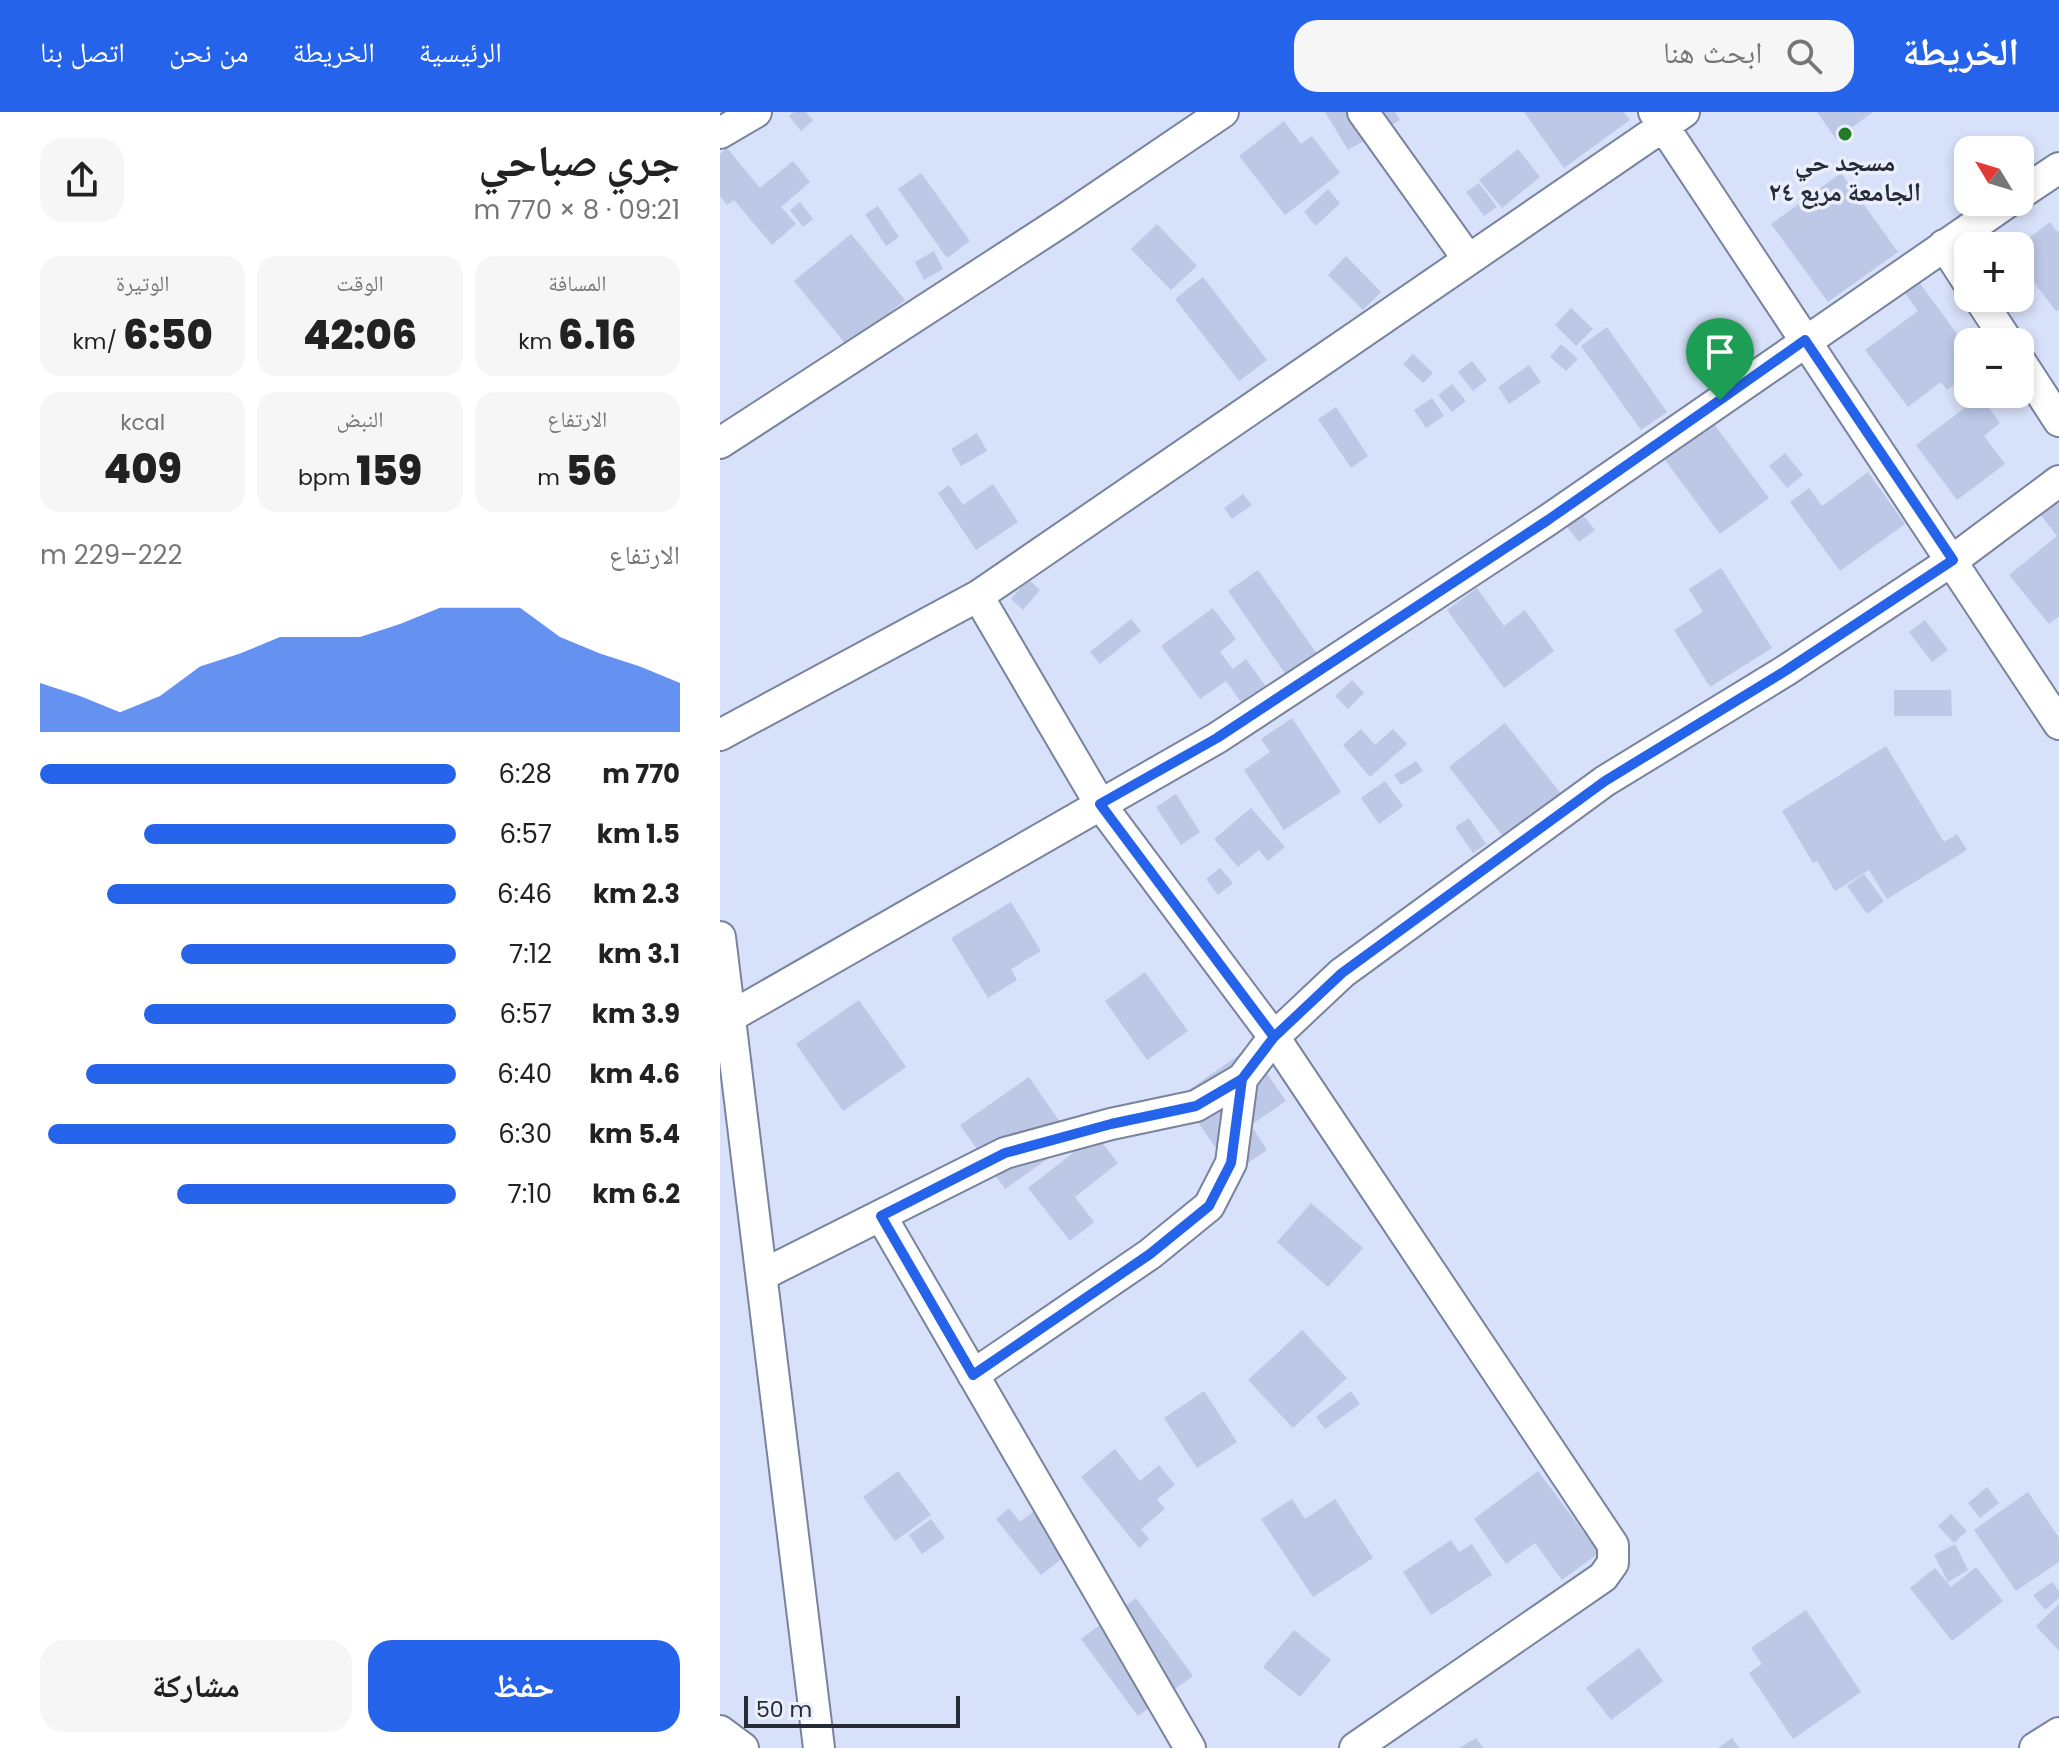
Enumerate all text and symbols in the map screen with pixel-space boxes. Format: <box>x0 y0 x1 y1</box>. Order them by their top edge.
search box <box>1294 20 1854 92</box>
text: الخريطة <box>1902 25 2019 78</box>
text: ابحث هنا <box>1663 31 1762 74</box>
text: اتصل بنا <box>40 33 125 72</box>
text: من نحن <box>169 33 248 72</box>
text: الخريطة <box>292 33 375 72</box>
text: الرئيسية <box>419 33 502 72</box>
icon: search <box>1782 34 1826 78</box>
marker: مسجد حي الجامعة مربع ٢٤ <box>1836 125 1854 143</box>
text: جري صباحي <box>478 130 680 191</box>
north arrow <box>1954 136 2034 216</box>
map controls <box>1954 136 2034 408</box>
button: share <box>40 138 124 222</box>
place label: مسجد حي الجامعة مربع ٢٤ <box>1769 144 1921 210</box>
text: 09:21 · 8 × 770 m <box>474 192 680 228</box>
button: + <box>1954 232 2034 312</box>
text: الوتيرة <box>116 268 169 299</box>
text: الوقت <box>336 268 384 299</box>
text: المسافة <box>548 268 607 299</box>
text: 6:50 <box>123 307 213 363</box>
text: 42:06 <box>303 307 417 363</box>
text: 6.16 <box>558 307 636 363</box>
pin <box>1686 318 1754 400</box>
text: /km <box>73 326 123 357</box>
text: km <box>518 326 558 357</box>
button: − <box>1954 328 2034 408</box>
icon: arrive <box>1698 330 1742 374</box>
text: النبض <box>337 404 383 435</box>
text: الارتفاع <box>547 404 607 435</box>
text: kcal <box>120 407 165 438</box>
text: 409 <box>104 441 182 497</box>
text: 159 <box>356 443 422 499</box>
text: 56 <box>566 443 617 499</box>
text: bpm <box>298 462 356 493</box>
text: m <box>537 462 566 493</box>
text: 222–229 m <box>40 537 182 573</box>
text: الارتفاع <box>609 537 680 573</box>
text: 6:28 <box>499 756 552 792</box>
text: 770 m <box>602 756 680 792</box>
text: 6:57 <box>499 816 552 852</box>
text: 1.5 km <box>597 816 680 852</box>
text: 6:46 <box>497 876 552 912</box>
text: 2.3 km <box>593 876 680 912</box>
text: 7:12 <box>509 936 552 972</box>
text: 3.1 km <box>598 936 680 972</box>
text: 6:57 <box>499 996 552 1032</box>
text: 3.9 km <box>592 996 680 1032</box>
text: 6:40 <box>497 1056 552 1092</box>
text: 4.6 km <box>589 1056 680 1092</box>
text: 6:30 <box>498 1116 552 1152</box>
text: 5.4 km <box>589 1116 680 1152</box>
text: 7:10 <box>508 1176 552 1212</box>
text: 6.2 km <box>592 1176 680 1212</box>
button: مشاركة <box>40 1640 352 1732</box>
button: حفظ <box>368 1640 680 1732</box>
scale bar <box>744 1692 960 1728</box>
text: 50 m <box>756 1694 812 1725</box>

